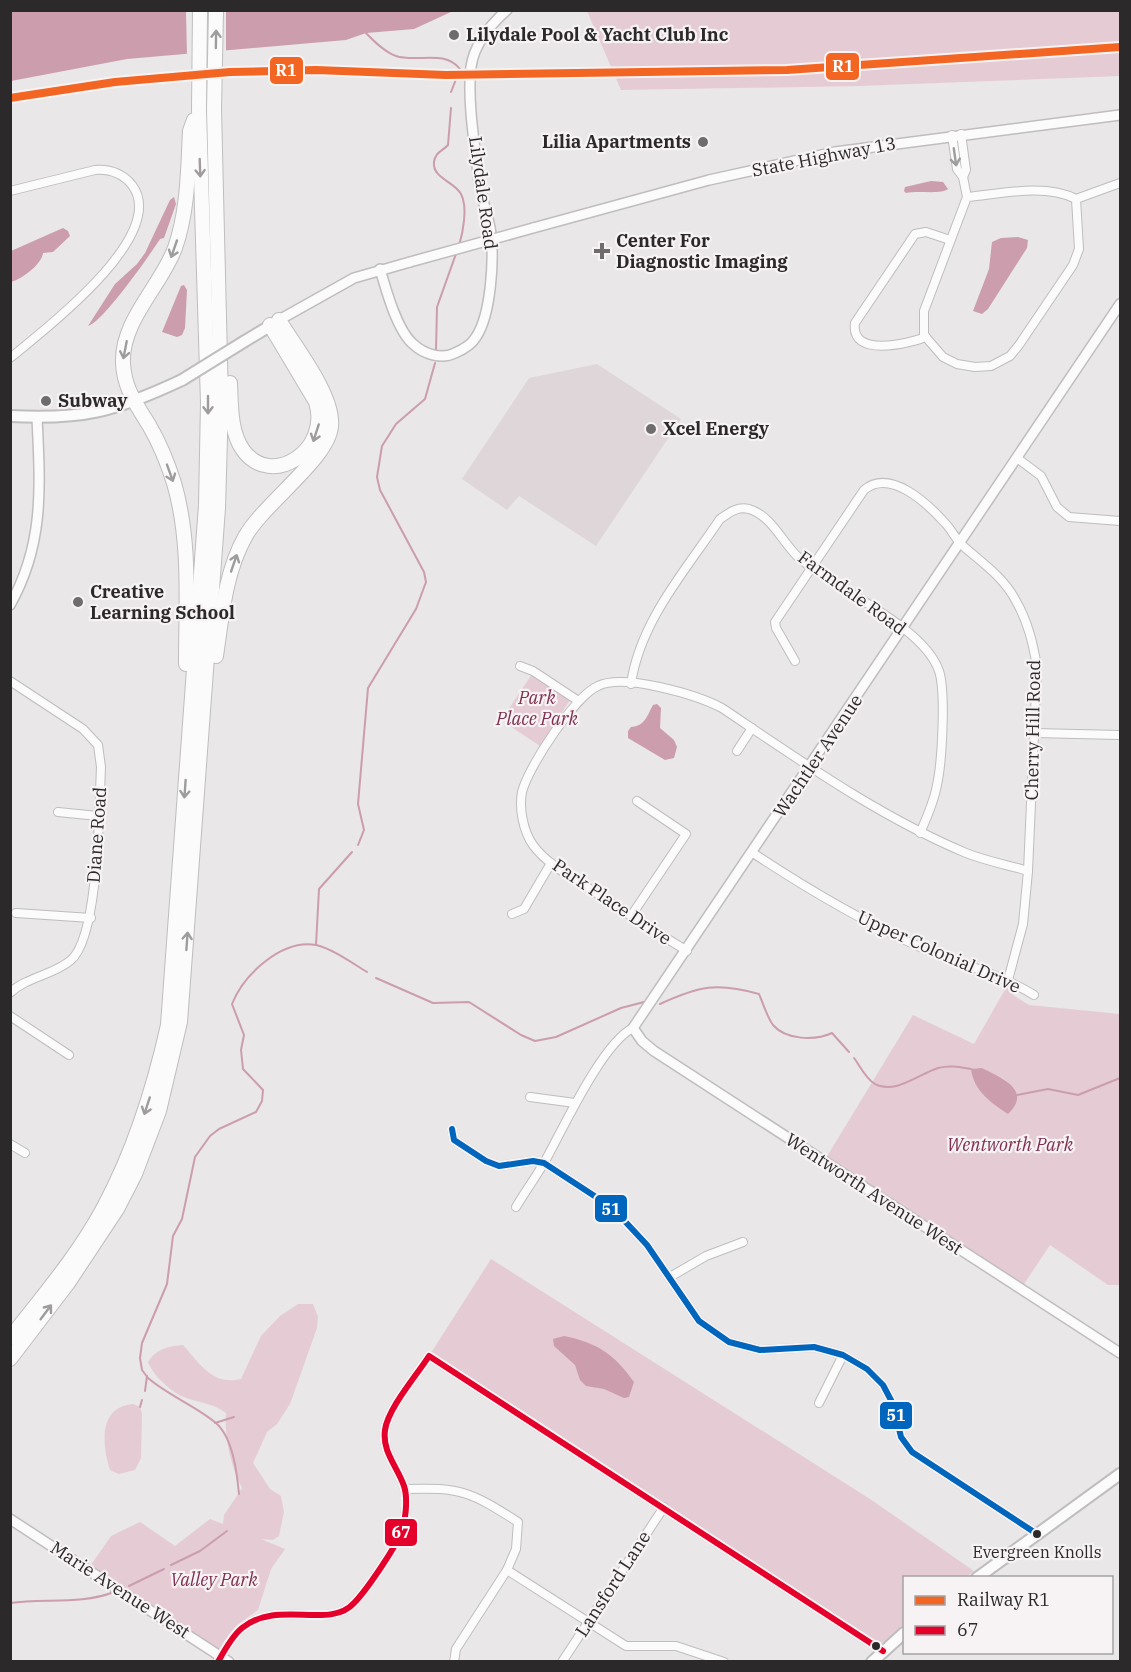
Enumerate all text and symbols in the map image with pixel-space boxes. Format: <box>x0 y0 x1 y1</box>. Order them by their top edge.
place label: Lilydale Pool & Yacht Club Inc <box>466 23 729 46</box>
marker: Lilydale Pool & Yacht Club Inc <box>447 28 461 42</box>
one-way arrow <box>210 29 222 49</box>
line badge: R1 <box>825 52 860 81</box>
line badge: R1 <box>269 56 304 85</box>
text: R1 <box>832 56 854 76</box>
text: R1 <box>275 60 297 80</box>
place label: Lilia Apartments <box>542 130 691 153</box>
street label: State Highway 13 <box>750 131 898 182</box>
street label: Lilydale Road <box>464 135 503 251</box>
marker: Lilia Apartments <box>696 135 710 149</box>
one-way arrow <box>950 147 961 166</box>
one-way arrow <box>195 158 206 178</box>
place label: Center For Diagnostic Imaging <box>616 229 788 273</box>
one-way arrow <box>167 239 178 258</box>
marker: Center For Diagnostic Imaging <box>593 242 611 260</box>
one-way arrow <box>119 339 130 359</box>
place label: Subway <box>58 389 128 412</box>
marker: Subway <box>39 394 53 408</box>
one-way arrow <box>202 395 214 415</box>
place label: Xcel Energy <box>663 417 770 440</box>
marker: Xcel Energy <box>644 422 658 436</box>
one-way arrow <box>309 424 320 442</box>
one-way arrow <box>165 463 176 481</box>
street label: Farmdale Road <box>794 546 911 640</box>
one-way arrow <box>229 554 240 573</box>
place label: Creative Learning School <box>90 580 235 624</box>
marker: Creative Learning School <box>71 595 85 609</box>
street label: Cherry Hill Road <box>1020 659 1045 800</box>
park label: Park Place Park <box>495 686 579 730</box>
street label: Wachtler Avenue <box>768 690 867 822</box>
one-way arrow <box>179 778 190 798</box>
street label: Diane Road <box>82 786 111 884</box>
street label: Park Place Drive <box>549 853 676 950</box>
street label: Upper Colonial Drive <box>854 905 1025 998</box>
one-way arrow <box>182 931 193 951</box>
one-way arrow <box>141 1096 152 1115</box>
street label: Wentworth Avenue West <box>781 1128 967 1260</box>
park label: Wentworth Park <box>947 1133 1074 1156</box>
line badge: 51 <box>594 1194 628 1223</box>
text: 51 <box>601 1199 621 1219</box>
one-way arrow <box>39 1304 52 1320</box>
line badge: 51 <box>879 1401 913 1430</box>
text: 51 <box>886 1405 906 1425</box>
line badge: 67 <box>384 1518 418 1547</box>
text: 67 <box>391 1522 411 1542</box>
street label: Lansford Lane <box>570 1526 655 1641</box>
marker: Evergreen Knolls <box>1031 1528 1043 1540</box>
street label: Marie Avenue West <box>46 1536 194 1643</box>
place label: Evergreen Knolls <box>973 1542 1101 1562</box>
park label: Valley Park <box>170 1568 258 1591</box>
legend <box>903 1576 1113 1654</box>
text: Railway R1 <box>957 1588 1050 1611</box>
text: 67 <box>957 1618 979 1641</box>
unlabelled marker <box>870 1640 882 1652</box>

